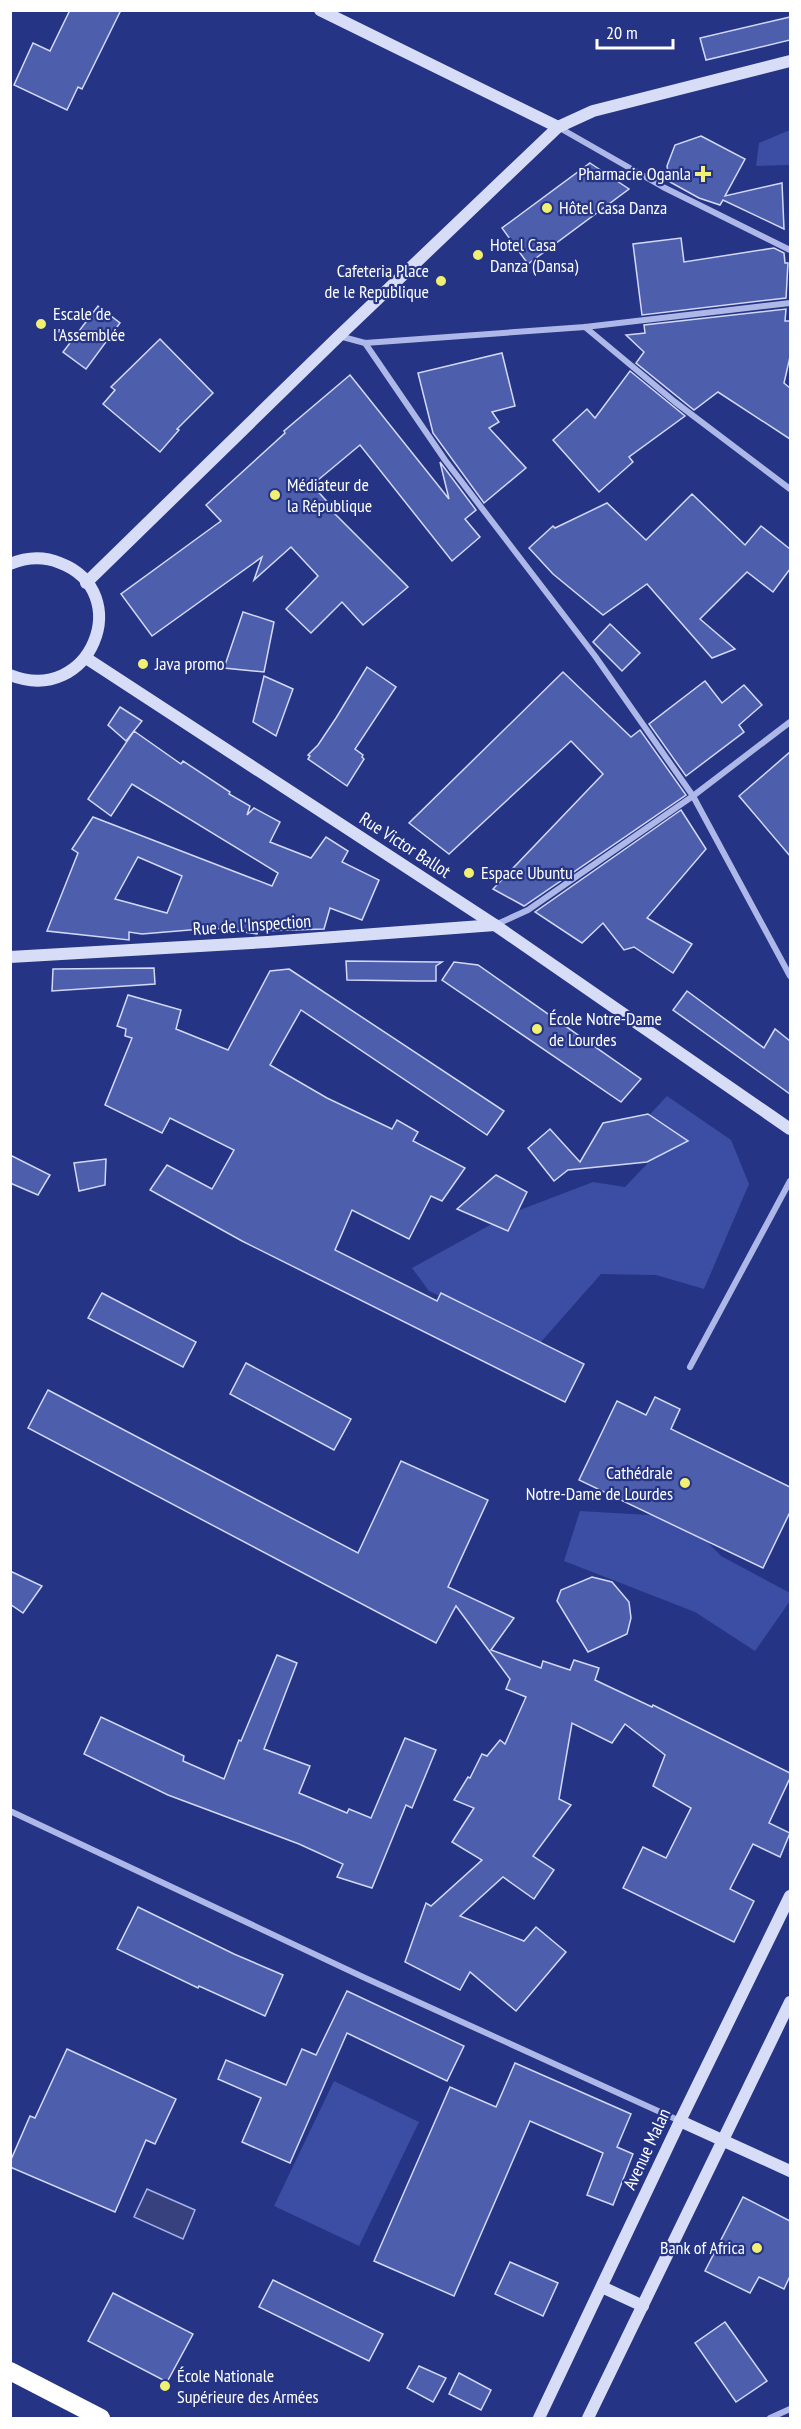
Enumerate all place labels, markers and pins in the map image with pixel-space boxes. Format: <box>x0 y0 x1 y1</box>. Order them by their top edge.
place label: Pharmacie Oganla <box>578 162 691 185</box>
marker: Pharmacie Oganla <box>696 167 710 181</box>
place label: Hôtel Casa Danza <box>559 196 667 219</box>
marker: Hôtel Casa Danza <box>540 201 554 215</box>
place label: Hotel Casa Danza (Dansa) <box>490 233 579 277</box>
marker: Hotel Casa Danza (Dansa) <box>471 248 485 262</box>
place label: Cafeteria Place de le Republique <box>325 259 429 303</box>
marker: Cafeteria Place de le Republique <box>434 274 448 288</box>
place label: Escale de l'Assemblée <box>53 302 125 346</box>
marker: Escale de l'Assemblée <box>34 317 48 331</box>
place label: Médiateur de la République <box>287 473 372 517</box>
marker: Médiateur de la République <box>268 488 282 502</box>
place label: Java promo <box>154 652 225 675</box>
marker: Java promo <box>136 657 150 671</box>
place label: Espace Ubuntu <box>481 861 573 884</box>
marker: Espace Ubuntu <box>462 866 476 880</box>
place label: École Notre-Dame de Lourdes <box>549 1007 662 1051</box>
marker: École Notre-Dame de Lourdes <box>530 1022 544 1036</box>
place label: Cathédrale Notre-Dame de Lourdes <box>526 1461 673 1505</box>
marker: Cathédrale Notre-Dame de Lourdes <box>678 1476 692 1490</box>
place label: Bank of Africa <box>660 2236 745 2259</box>
marker: Bank of Africa <box>750 2241 764 2255</box>
place label: École Nationale Supérieure des Armées <box>177 2364 319 2408</box>
marker: École Nationale Supérieure des Armées <box>158 2379 172 2393</box>

